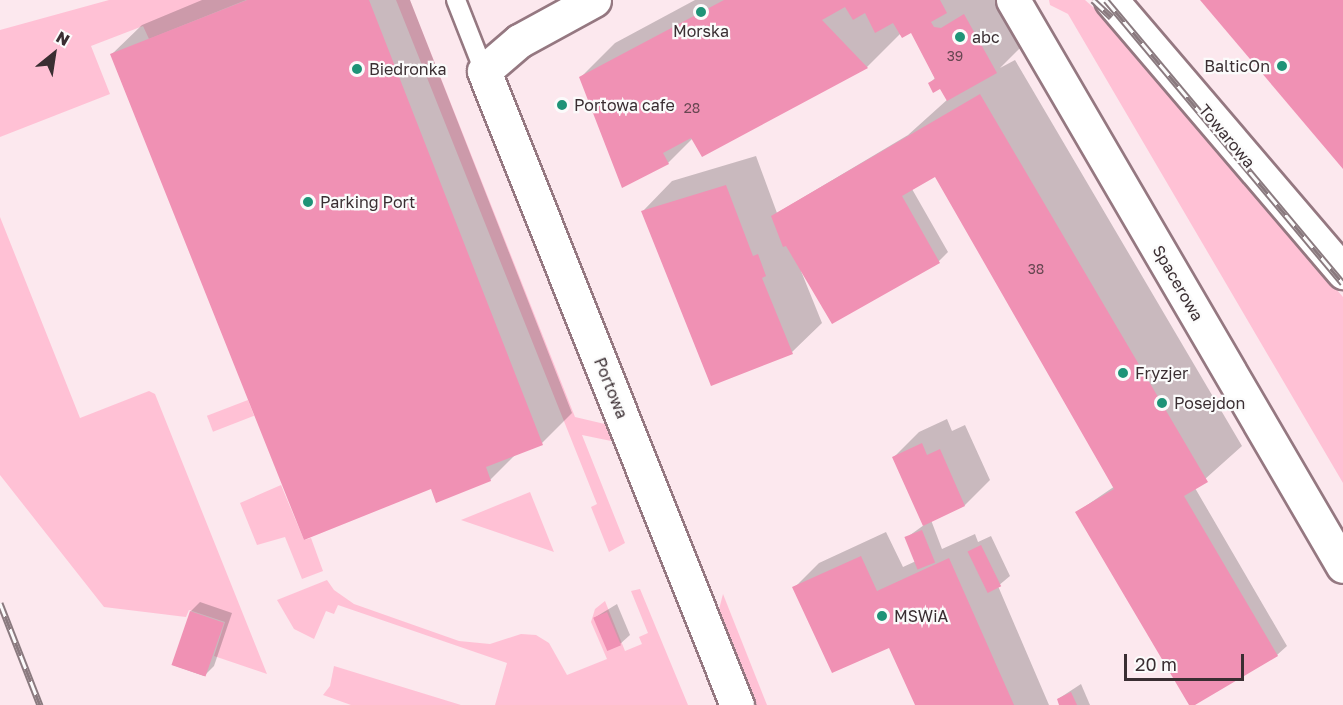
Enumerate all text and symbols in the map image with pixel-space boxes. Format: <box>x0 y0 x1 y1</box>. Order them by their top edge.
marker: Morska <box>694 5 708 19</box>
place label: Morska <box>673 21 729 41</box>
north arrow <box>24 24 84 84</box>
text: N <box>53 27 73 50</box>
place label: abc <box>972 27 1000 47</box>
marker: abc <box>953 30 967 44</box>
house number: 39 <box>947 48 963 64</box>
place label: BalticOn <box>1204 56 1270 76</box>
place label: Biedronka <box>369 59 447 79</box>
marker: BalticOn <box>1275 59 1289 73</box>
marker: Biedronka <box>350 62 364 76</box>
place label: Portowa cafe <box>574 95 675 115</box>
marker: Portowa cafe <box>555 98 569 112</box>
house number: 28 <box>684 100 700 116</box>
street label: Towarowa <box>1195 100 1259 172</box>
place label: Parking Port <box>320 192 415 212</box>
marker: Parking Port <box>301 195 315 209</box>
street label: Spacerowa <box>1149 242 1207 324</box>
house number: 38 <box>1028 261 1044 277</box>
street label: Portowa <box>590 355 632 421</box>
place label: Fryzjer <box>1135 363 1188 383</box>
marker: Fryzjer <box>1116 366 1130 380</box>
place label: Posejdon <box>1174 393 1245 413</box>
marker: Posejdon <box>1155 396 1169 410</box>
place label: MSWiA <box>894 606 948 626</box>
marker: MSWiA <box>875 609 889 623</box>
scale bar <box>1127 642 1247 680</box>
text: 20 m <box>1135 653 1177 675</box>

